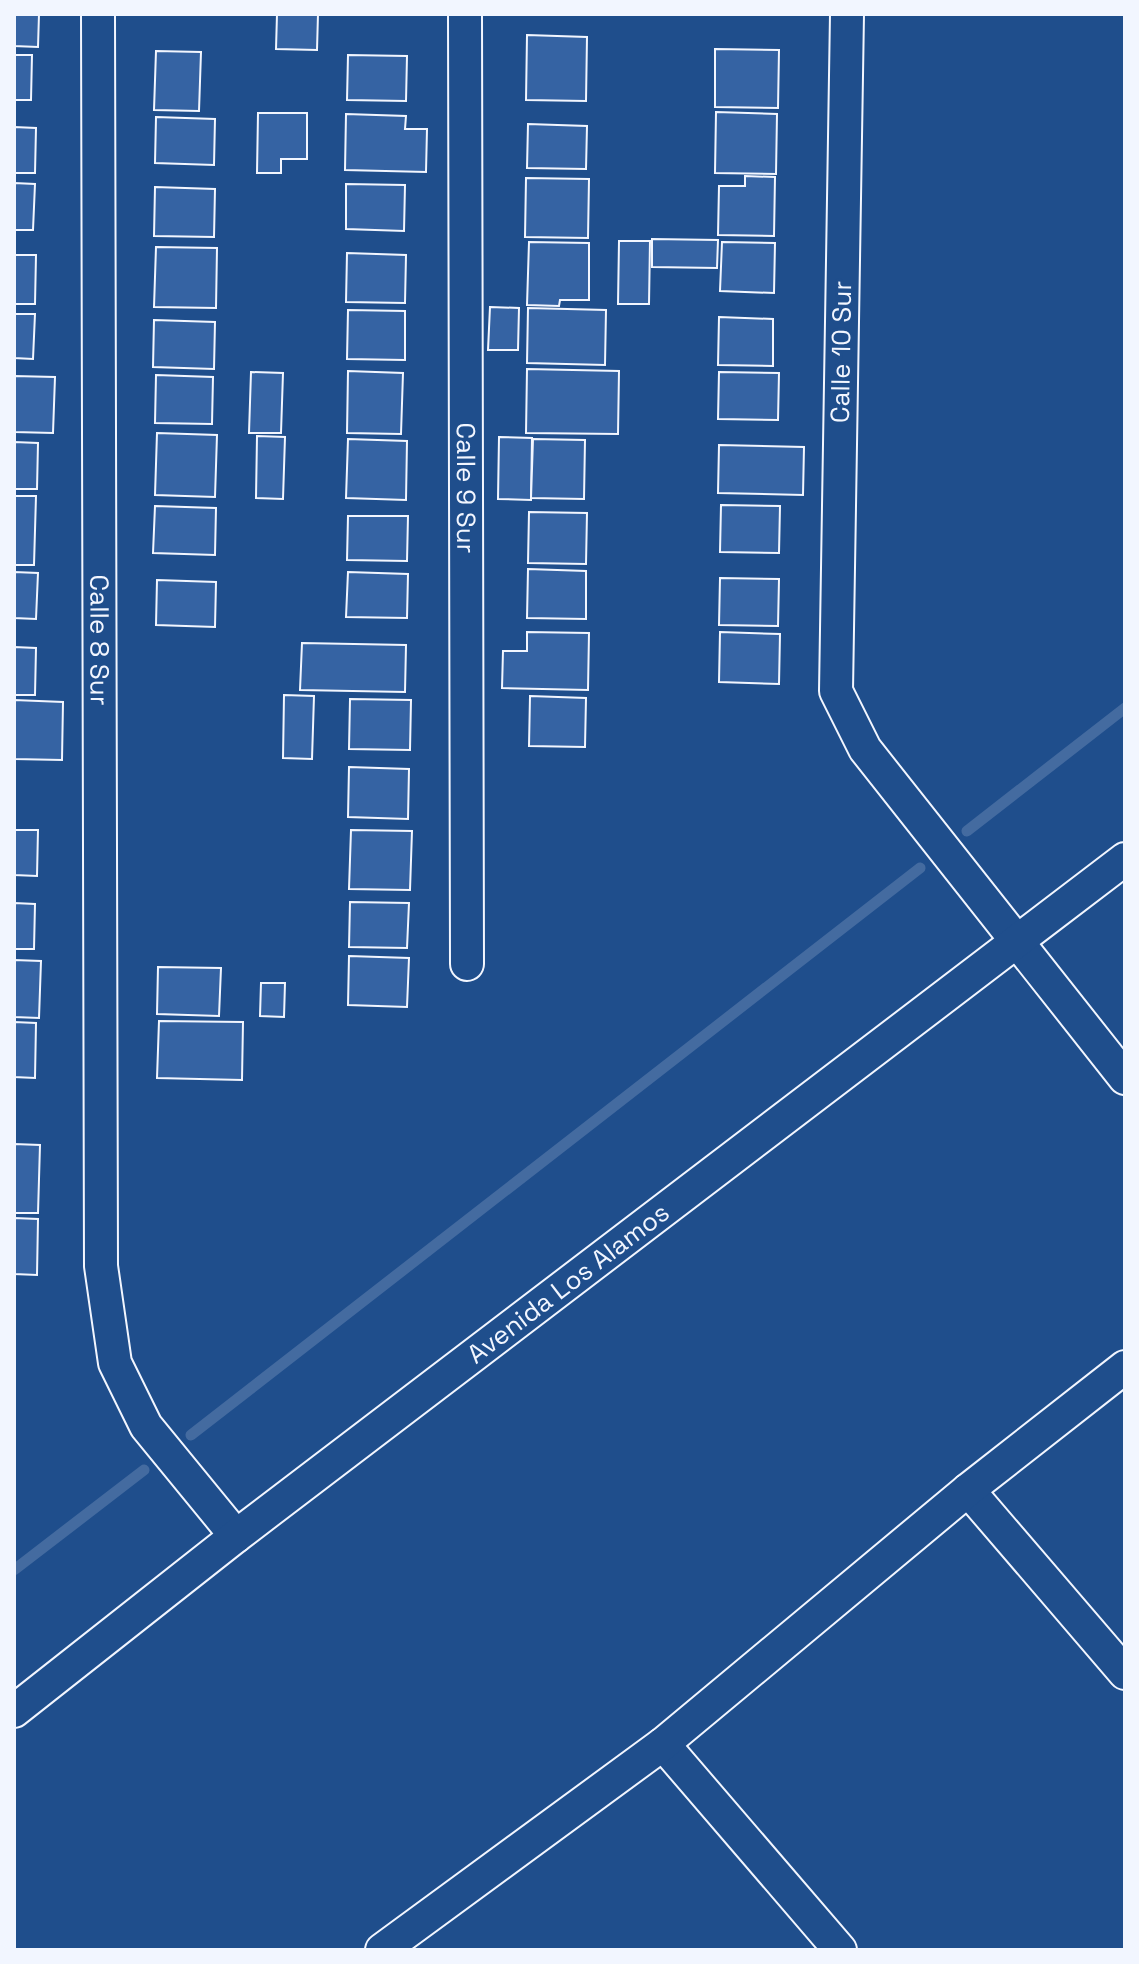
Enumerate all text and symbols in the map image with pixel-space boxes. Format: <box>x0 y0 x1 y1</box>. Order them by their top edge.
street label: Calle 10 Sur <box>823 281 859 423</box>
street label: Calle 9 Sur <box>449 423 483 553</box>
street label: Calle 8 Sur <box>82 574 117 706</box>
street label: Avenida Los Alamos <box>460 1195 676 1371</box>

